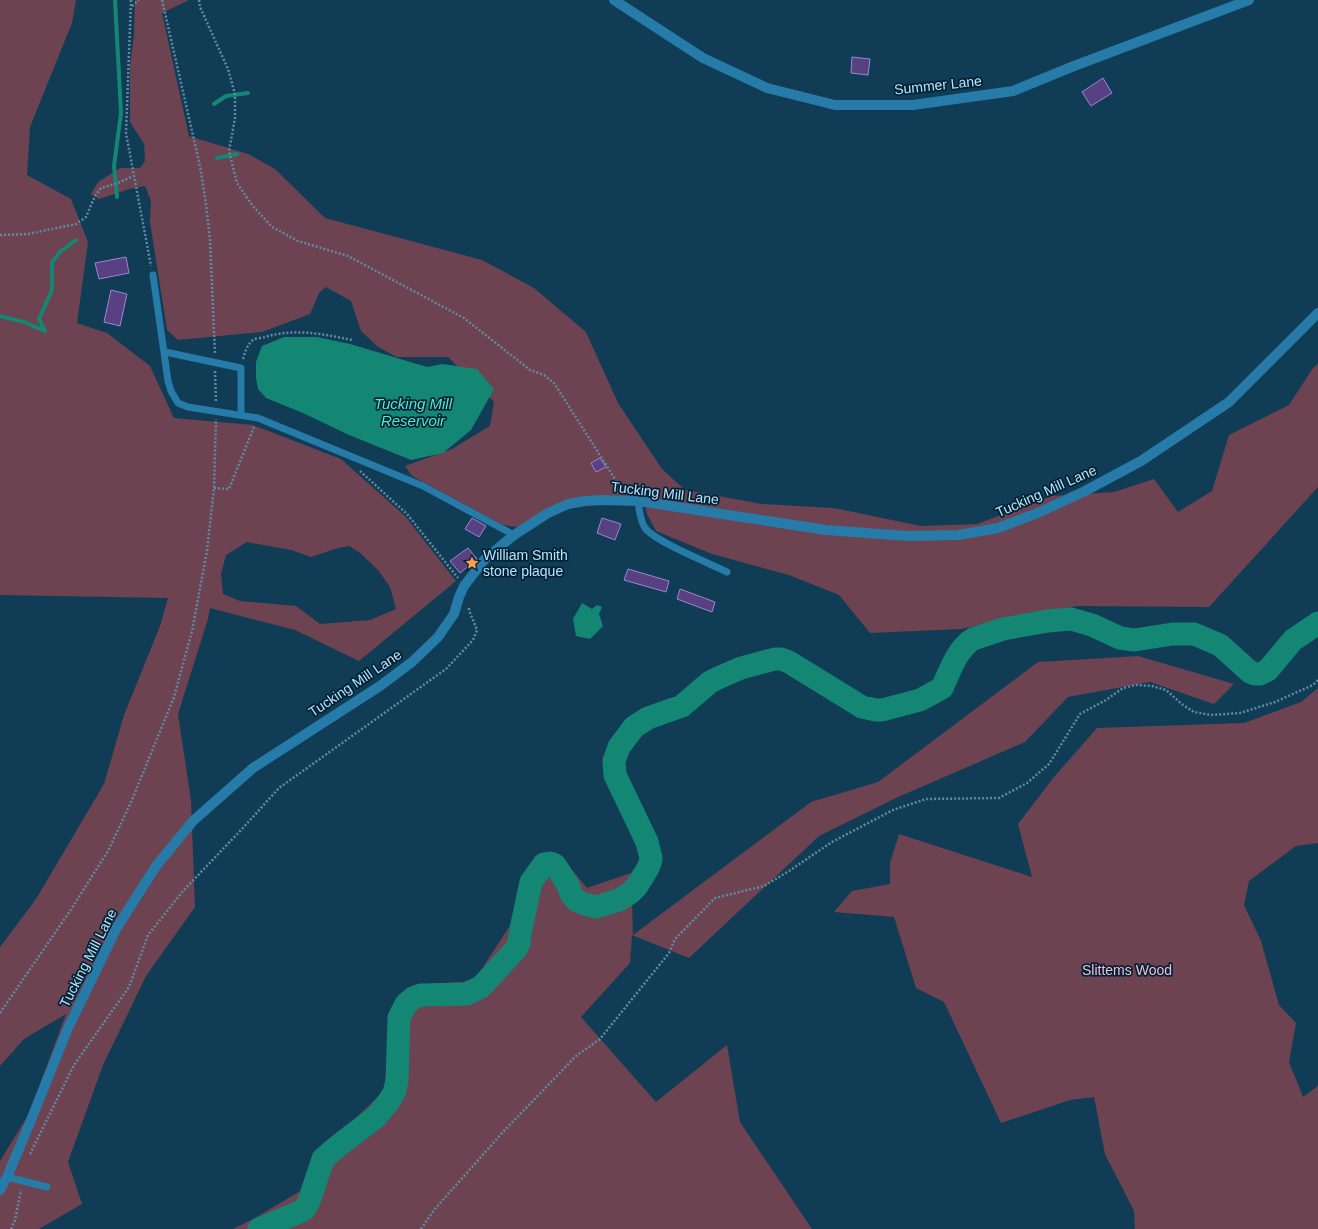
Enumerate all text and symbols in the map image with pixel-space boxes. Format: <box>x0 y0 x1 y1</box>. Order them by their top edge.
street label: Summer Lane <box>893 72 983 98</box>
water label: Tucking Mill Reservoir <box>374 395 453 429</box>
street label: Tucking Mill Lane <box>993 462 1099 520</box>
street label: Tucking Mill Lane <box>610 478 720 508</box>
place label: William Smith stone plaque <box>483 547 568 579</box>
place icon: William Smith stone plaque <box>464 555 480 571</box>
street label: Tucking Mill Lane <box>306 646 405 720</box>
street label: Tucking Mill Lane <box>56 906 120 1010</box>
park label: Slittems Wood <box>1082 962 1172 978</box>

